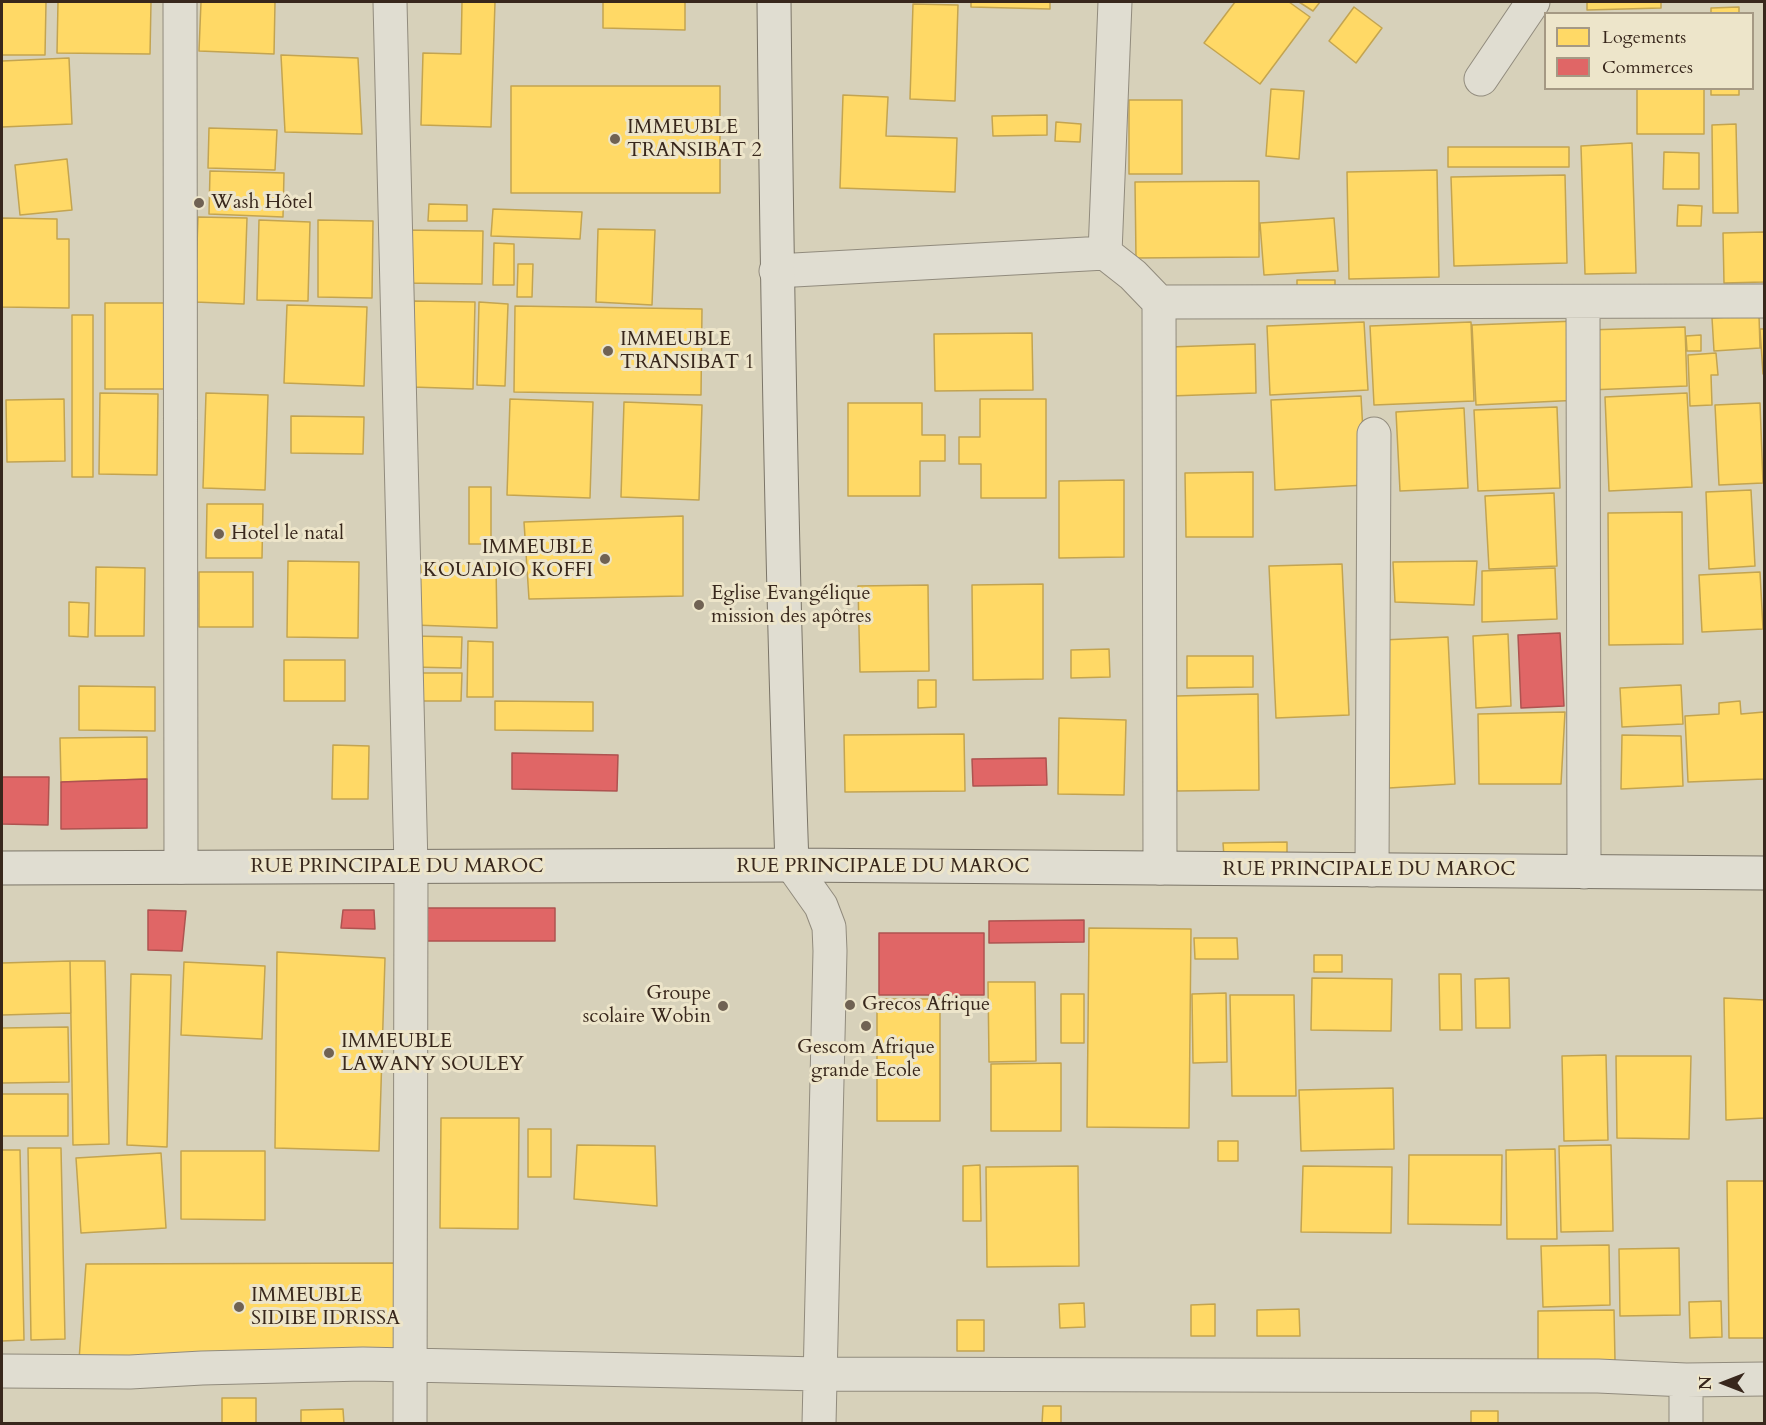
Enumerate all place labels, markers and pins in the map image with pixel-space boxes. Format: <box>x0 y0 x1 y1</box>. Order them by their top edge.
place label: IMMEUBLE TRANSIBAT 2 <box>627 116 762 163</box>
marker: IMMEUBLE TRANSIBAT 2 <box>608 132 622 146</box>
place label: Wash Hôtel <box>211 191 313 215</box>
marker: Wash Hôtel <box>192 196 206 210</box>
place label: IMMEUBLE TRANSIBAT 1 <box>620 328 755 375</box>
marker: IMMEUBLE TRANSIBAT 1 <box>601 344 615 358</box>
place label: Hotel le natal <box>231 522 344 546</box>
marker: Hotel le natal <box>212 527 226 541</box>
place label: IMMEUBLE KOUADIO KOFFI <box>423 536 593 583</box>
marker: IMMEUBLE KOUADIO KOFFI <box>598 552 612 566</box>
place label: Eglise Evangélique mission des apôtres <box>711 582 871 629</box>
marker: Eglise Evangélique mission des apôtres <box>692 598 706 612</box>
place label: Groupe scolaire Wobin <box>583 982 711 1029</box>
place label: Grecos Afrique <box>862 993 990 1017</box>
marker: Grecos Afrique <box>843 998 857 1012</box>
marker: Groupe scolaire Wobin <box>716 999 730 1013</box>
marker: Gescom Afrique grande Ecole <box>859 1019 873 1033</box>
place label: IMMEUBLE LAWANY SOULEY <box>341 1030 524 1077</box>
place label: Gescom Afrique grande Ecole <box>797 1036 935 1083</box>
marker: IMMEUBLE LAWANY SOULEY <box>322 1046 336 1060</box>
place label: IMMEUBLE SIDIBE IDRISSA <box>251 1284 400 1331</box>
marker: IMMEUBLE SIDIBE IDRISSA <box>232 1300 246 1314</box>

